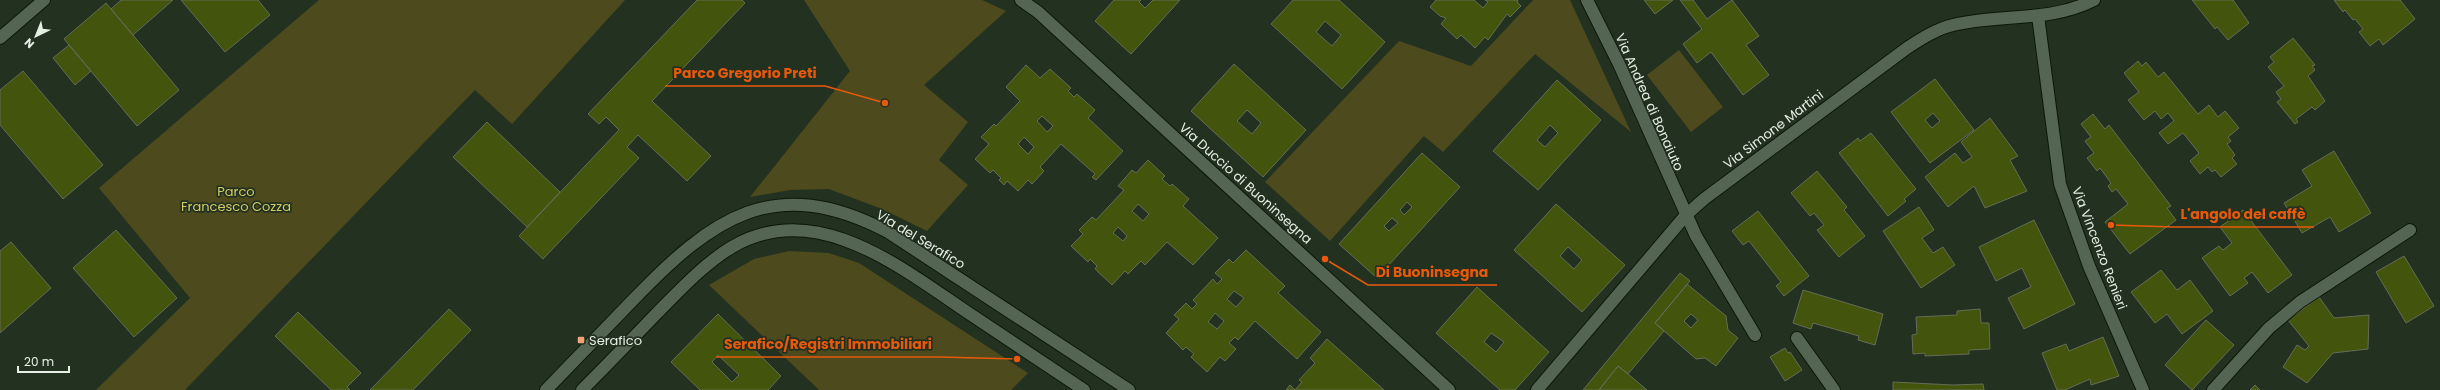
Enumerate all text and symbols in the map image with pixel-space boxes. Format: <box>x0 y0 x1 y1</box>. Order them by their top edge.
north arrow <box>16 16 56 56</box>
street label: Via Andrea di Bonaiuto <box>1611 30 1688 174</box>
text: N <box>21 35 38 52</box>
callout: Parco Gregorio Preti <box>665 60 825 86</box>
text: Parco Gregorio Preti <box>673 63 817 83</box>
street label: Via Simone Martini <box>1719 85 1827 173</box>
street label: Via Duccio di Buoninsegna <box>1175 118 1316 248</box>
park label: Parco Francesco Cozza <box>181 182 291 216</box>
street label: Via Vincenzo Renieri <box>2067 184 2132 312</box>
callout: L'angolo del caffè <box>2173 201 2314 227</box>
text: L'angolo del caffè <box>2180 204 2306 224</box>
street label: Via del Serafico <box>873 205 969 274</box>
callout: Di Buoninsegna <box>1368 259 1497 285</box>
text: Di Buoninsegna <box>1376 262 1488 282</box>
place label: Serafico <box>589 331 642 350</box>
callout: Serafico/Registri Immobiliari <box>716 331 940 357</box>
text: Serafico/Registri Immobiliari <box>724 334 932 354</box>
marker: Serafico <box>576 335 586 345</box>
scale bar <box>18 348 69 374</box>
text: 20 m <box>24 353 54 370</box>

